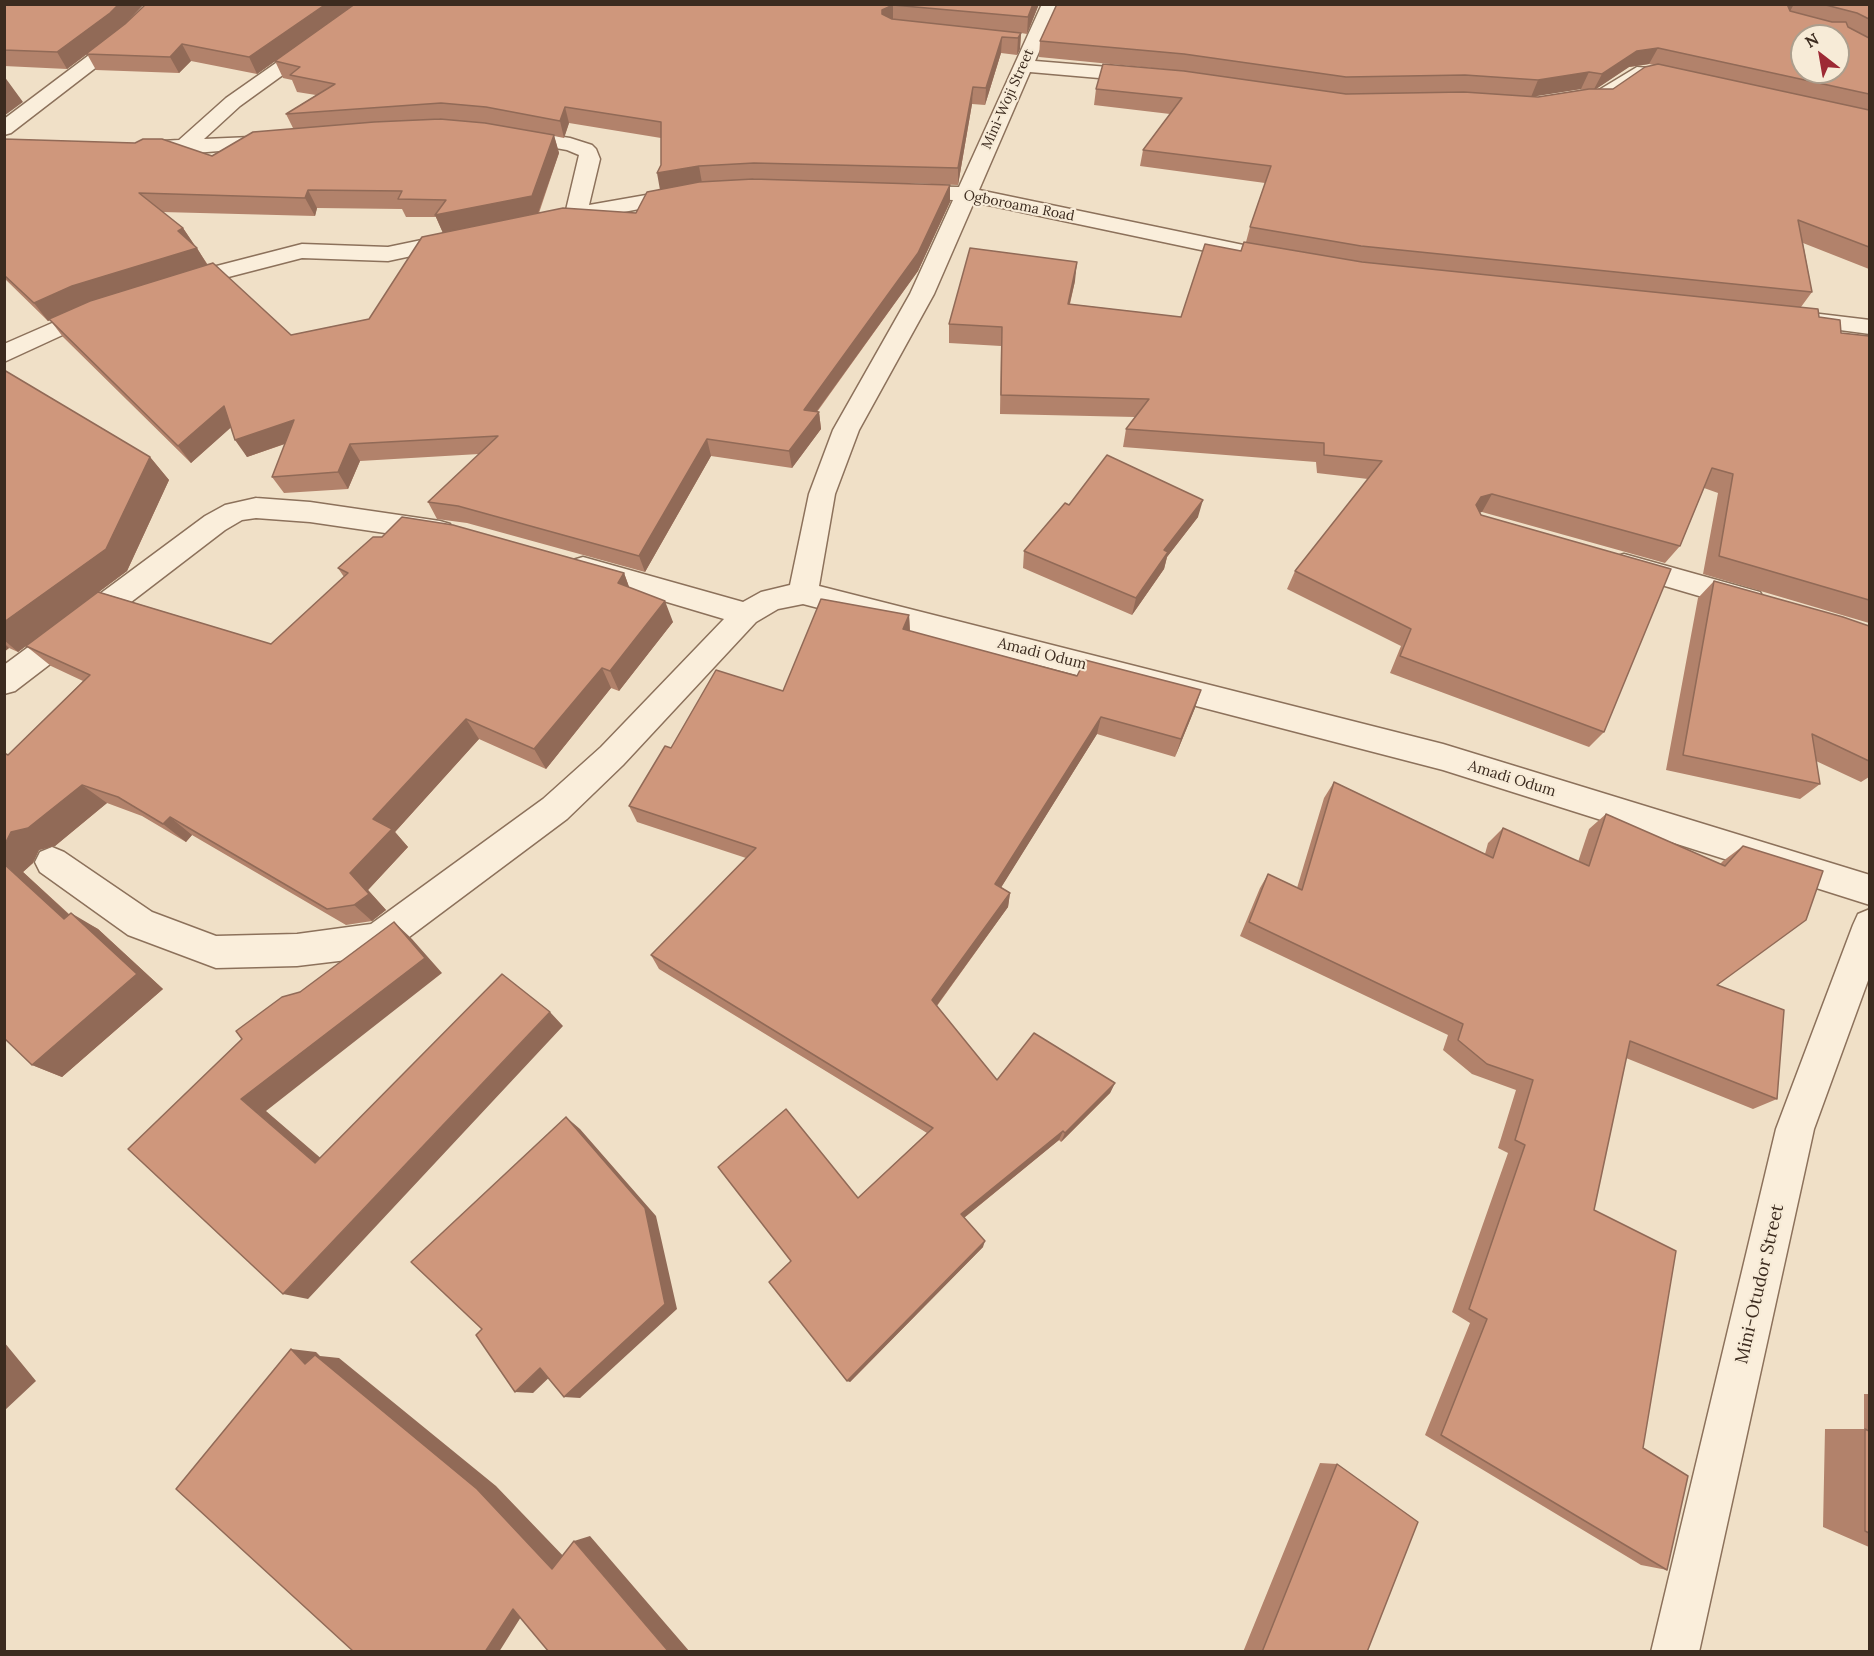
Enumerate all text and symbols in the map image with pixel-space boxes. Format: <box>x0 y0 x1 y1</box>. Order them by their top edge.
north arrow <box>1790 24 1850 84</box>
text: N <box>1801 29 1822 52</box>
street label: Mini-Woji Street <box>978 46 1038 152</box>
street label: Ogboroama Road <box>962 187 1076 225</box>
street label: Amadi Odum <box>996 634 1088 674</box>
street label: Amadi Odum <box>1466 757 1558 801</box>
street label: Mini-Otudor Street <box>1731 1202 1789 1366</box>

